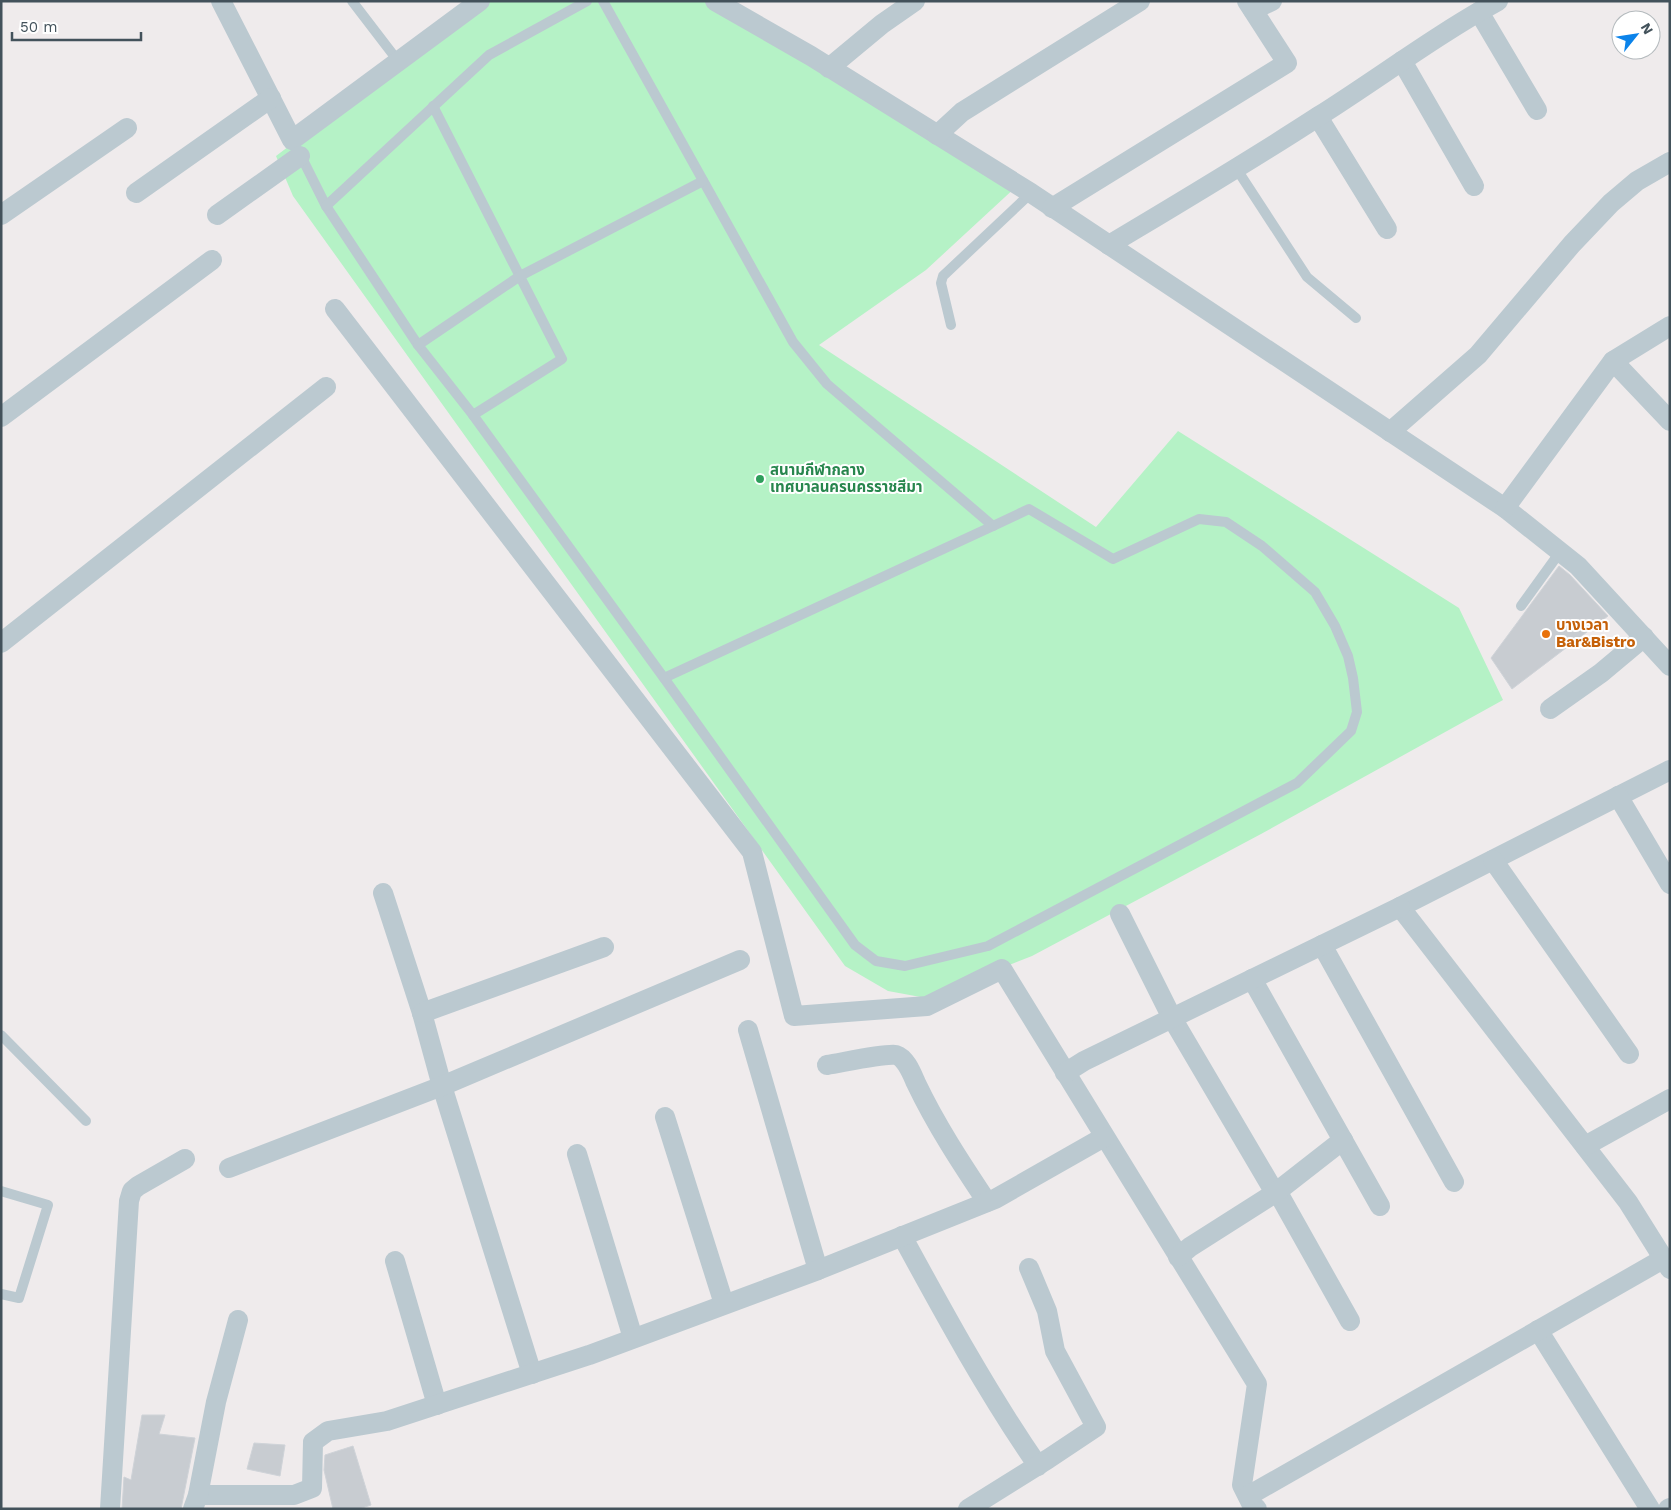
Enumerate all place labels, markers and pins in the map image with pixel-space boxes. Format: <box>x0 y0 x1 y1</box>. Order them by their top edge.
place label: สนามกีฬากลาง เทศบาลนครนครราชสีมา <box>770 461 923 496</box>
marker: สนามกีฬากลาง เทศบาลนครนครราชสีมา <box>754 473 766 485</box>
place label: บางเวลา Bar&Bistro <box>1556 616 1635 651</box>
marker: บางเวลา Bar&Bistro <box>1540 628 1552 640</box>

